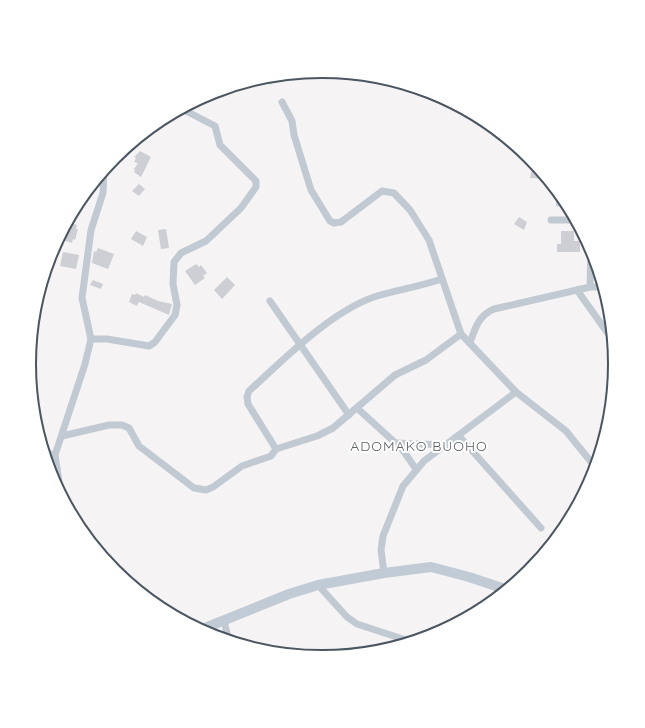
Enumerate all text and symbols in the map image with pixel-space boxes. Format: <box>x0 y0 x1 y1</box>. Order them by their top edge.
district label: ADOMAKO BUOHO <box>350 437 488 455</box>

